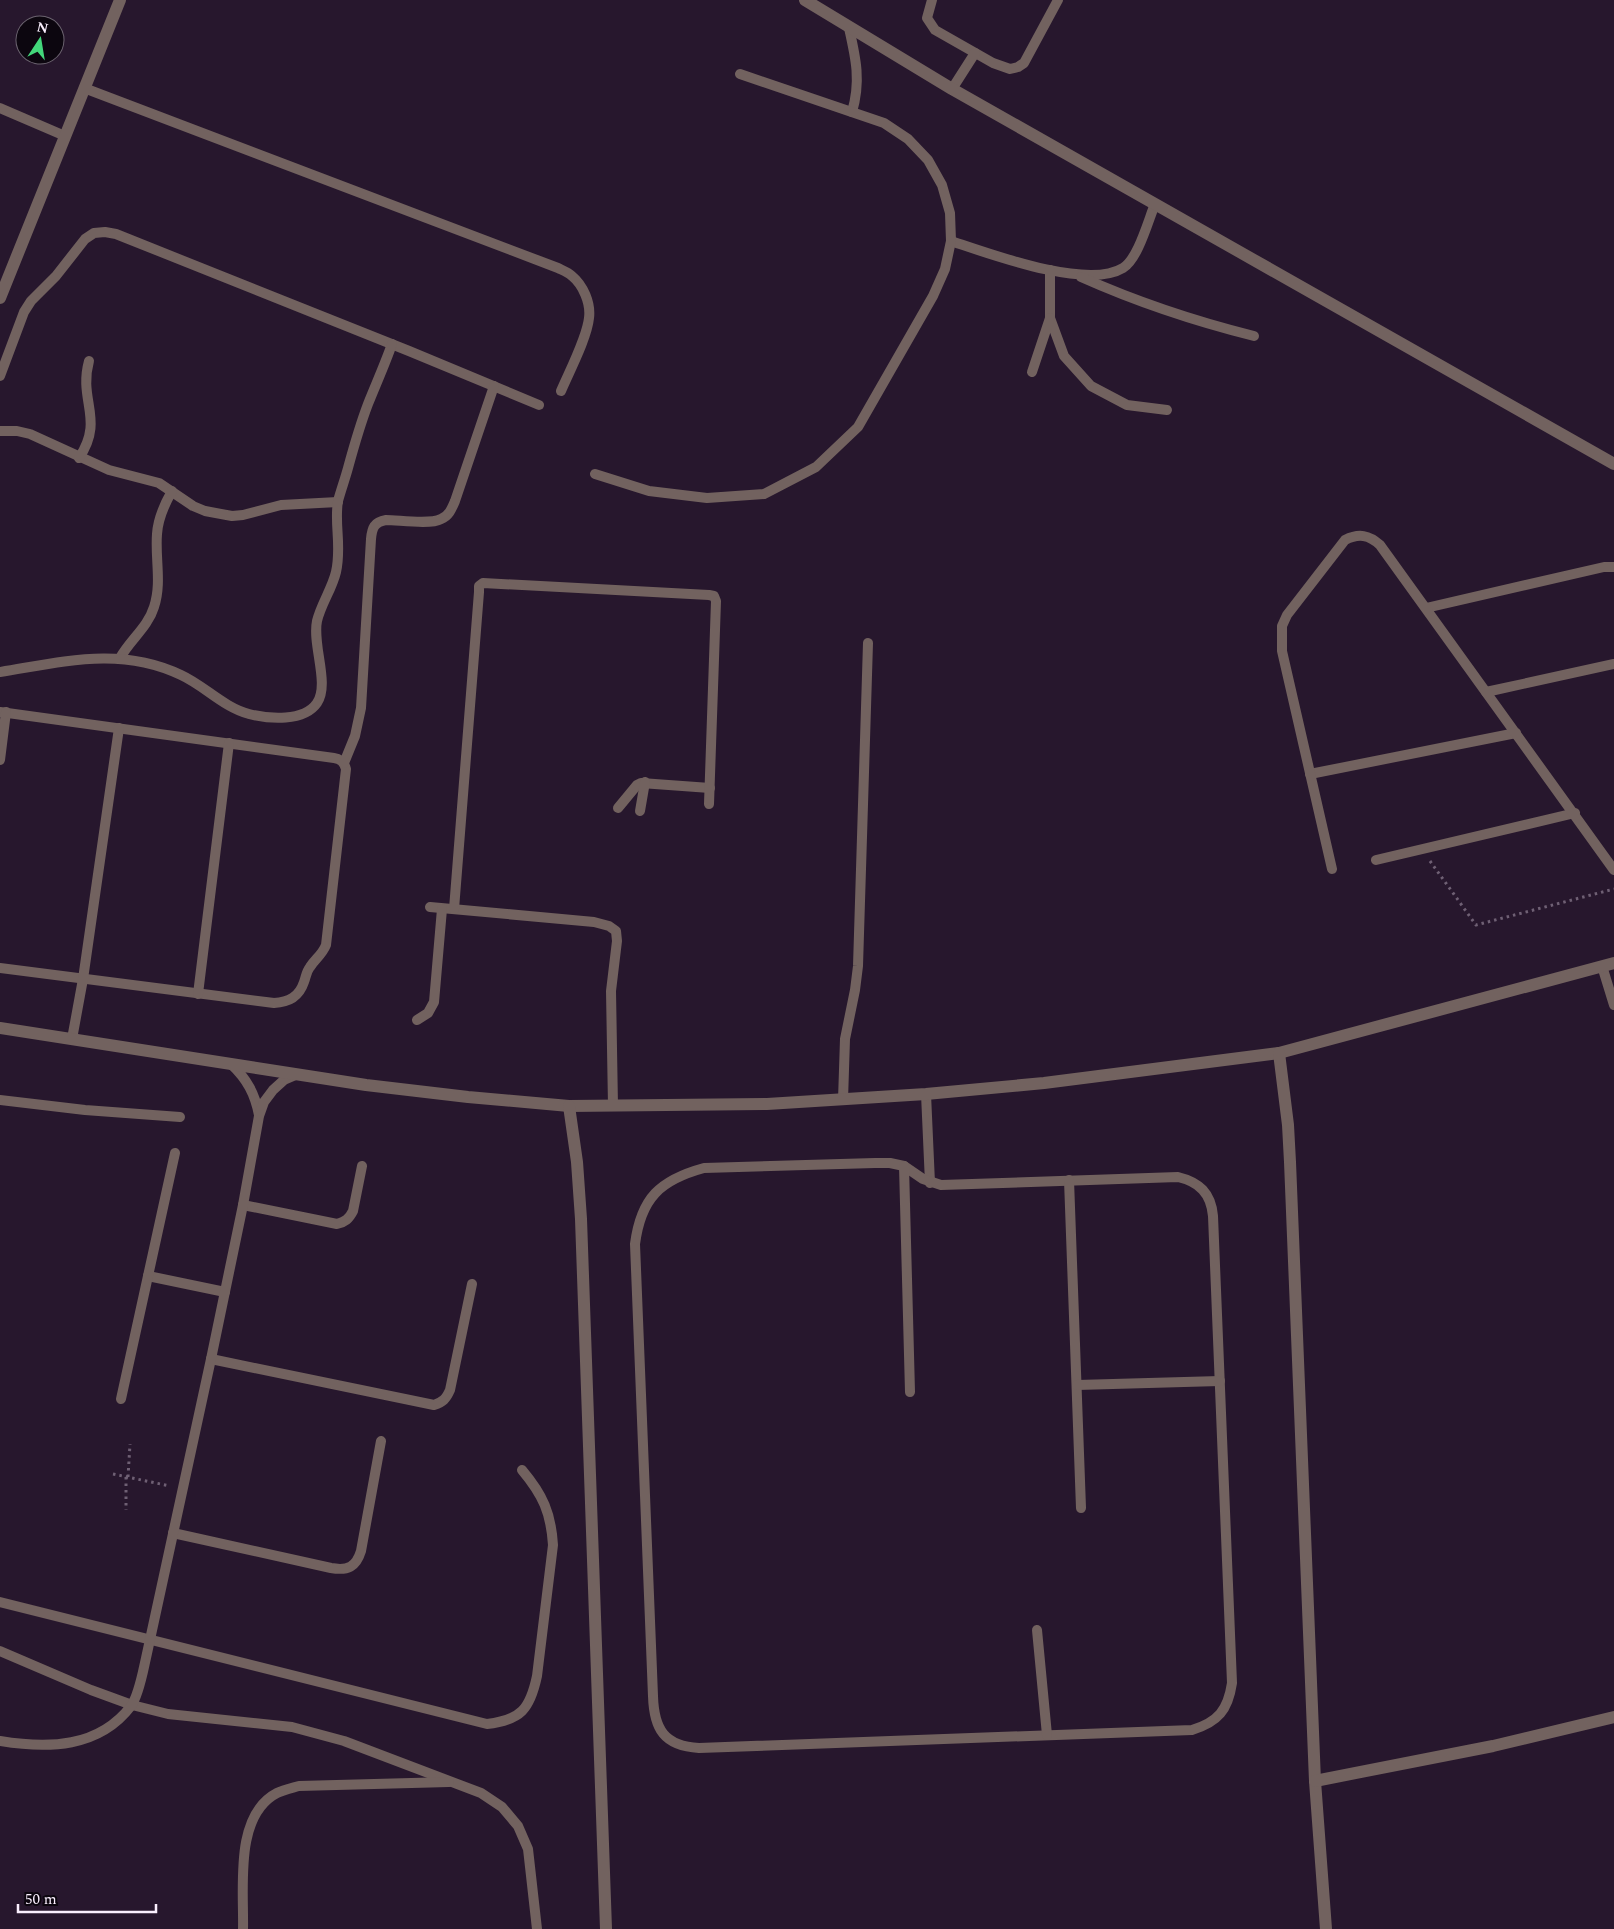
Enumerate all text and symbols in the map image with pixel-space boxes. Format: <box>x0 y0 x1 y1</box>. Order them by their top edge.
north arrow <box>15 15 65 65</box>
text: N <box>35 16 50 39</box>
scale bar <box>18 1882 155 1914</box>
text: 50 m <box>25 1888 57 1911</box>

